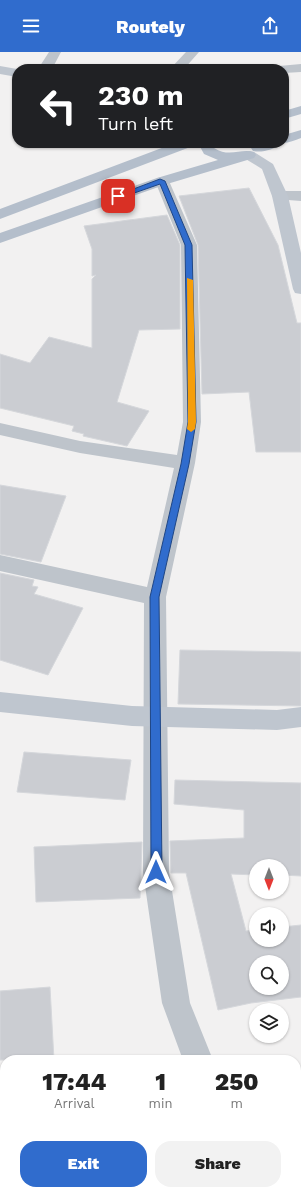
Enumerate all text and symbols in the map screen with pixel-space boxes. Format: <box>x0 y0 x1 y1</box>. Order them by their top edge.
icon: menu <box>20 15 42 37</box>
icon: share <box>259 15 281 37</box>
text: Routely <box>116 16 185 37</box>
text: 230 m <box>98 79 184 112</box>
icon: left <box>32 80 84 132</box>
text: Turn left <box>98 113 173 134</box>
pin <box>101 179 135 213</box>
icon: arrive <box>107 185 129 207</box>
position arrow <box>135 851 177 893</box>
north arrow <box>249 859 289 899</box>
map controls <box>249 859 289 1043</box>
button: sound <box>249 907 289 947</box>
button: search <box>249 955 289 995</box>
button: layers <box>249 1003 289 1043</box>
text: 17:44 <box>42 1068 106 1096</box>
text: 1 <box>155 1068 166 1096</box>
text: 250 <box>215 1068 259 1096</box>
text: Arrival <box>54 1096 95 1111</box>
text: min <box>149 1096 172 1111</box>
text: m <box>231 1096 243 1111</box>
button: Exit <box>20 1141 147 1187</box>
button: Share <box>155 1141 281 1187</box>

